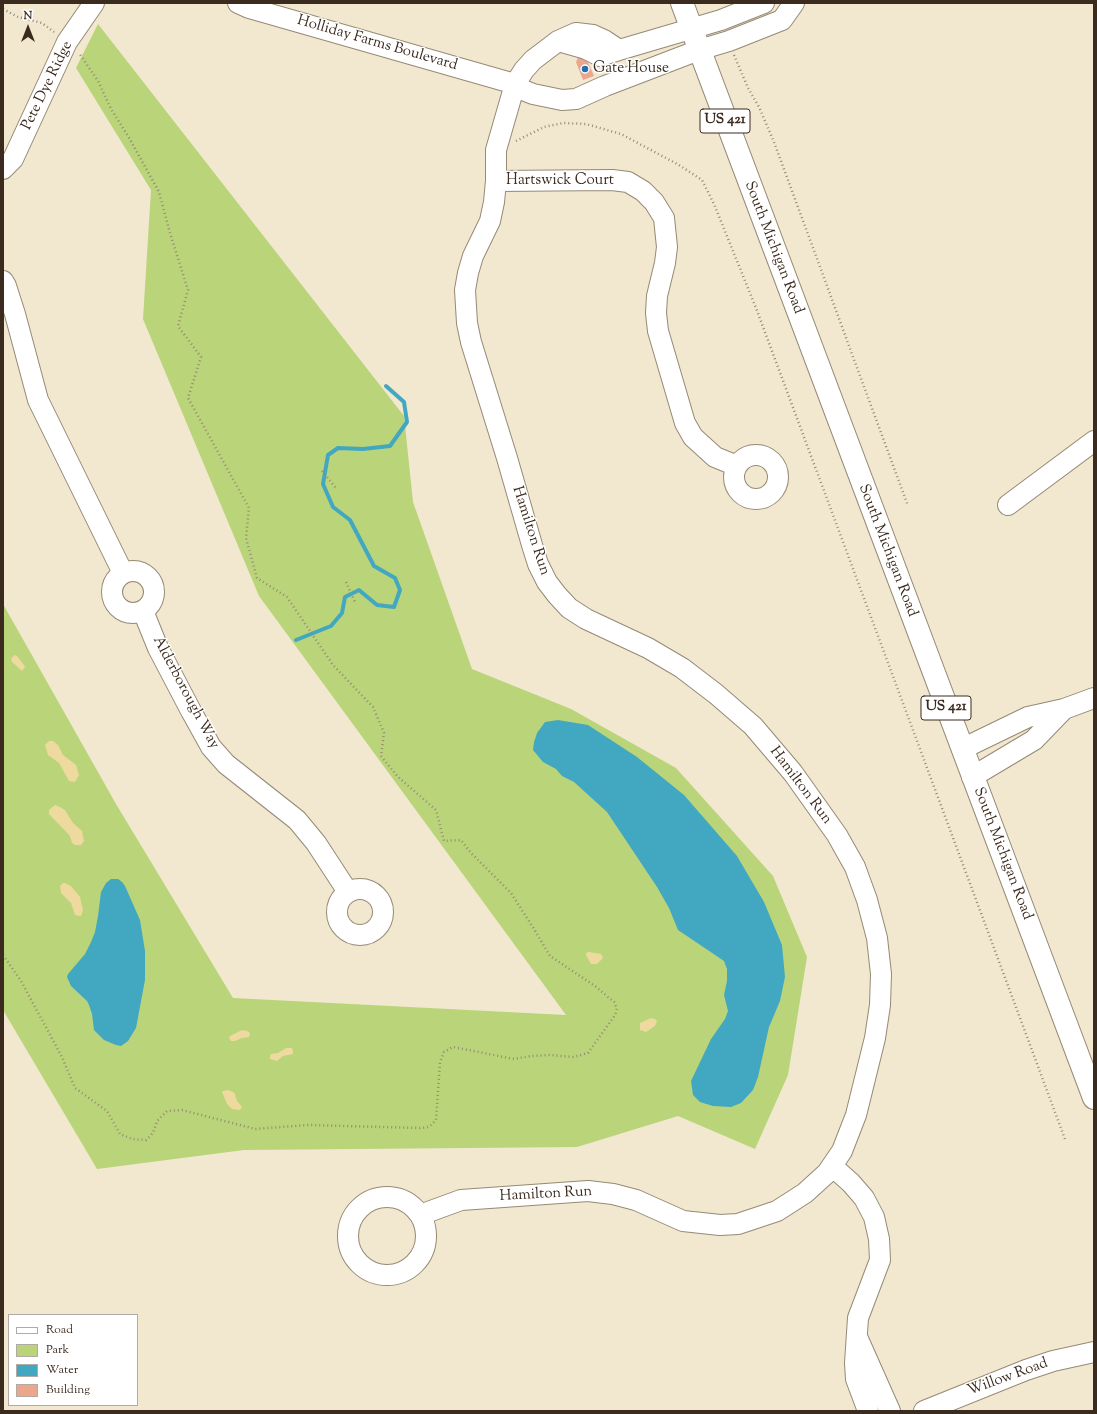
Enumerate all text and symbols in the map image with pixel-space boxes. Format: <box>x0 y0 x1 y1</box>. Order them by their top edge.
north arrow <box>8 8 48 48</box>
text: N <box>24 8 32 24</box>
street label: Holliday Farms Boulevard <box>295 12 459 76</box>
street label: Pete Dye Ridge <box>19 39 77 133</box>
place label: Gate House <box>593 60 669 78</box>
marker: Gate House <box>580 64 590 74</box>
road number: US 421 <box>700 109 750 133</box>
street label: Hartswick Court <box>506 172 614 190</box>
street label: South Michigan Road <box>739 179 807 317</box>
street label: South Michigan Road <box>853 482 921 620</box>
street label: Hamilton Run <box>507 484 553 578</box>
street label: Alderborough Way <box>148 634 222 752</box>
road number: US 421 <box>921 696 971 720</box>
street label: Hamilton Run <box>765 744 835 828</box>
street label: South Michigan Road <box>968 785 1036 923</box>
street label: Hamilton Run <box>499 1184 593 1206</box>
legend <box>8 1314 138 1406</box>
text: Road <box>46 1321 73 1339</box>
text: Park <box>46 1341 69 1359</box>
street label: Willow Road <box>965 1355 1051 1401</box>
text: Water <box>46 1361 78 1379</box>
text: Building <box>46 1381 90 1399</box>

